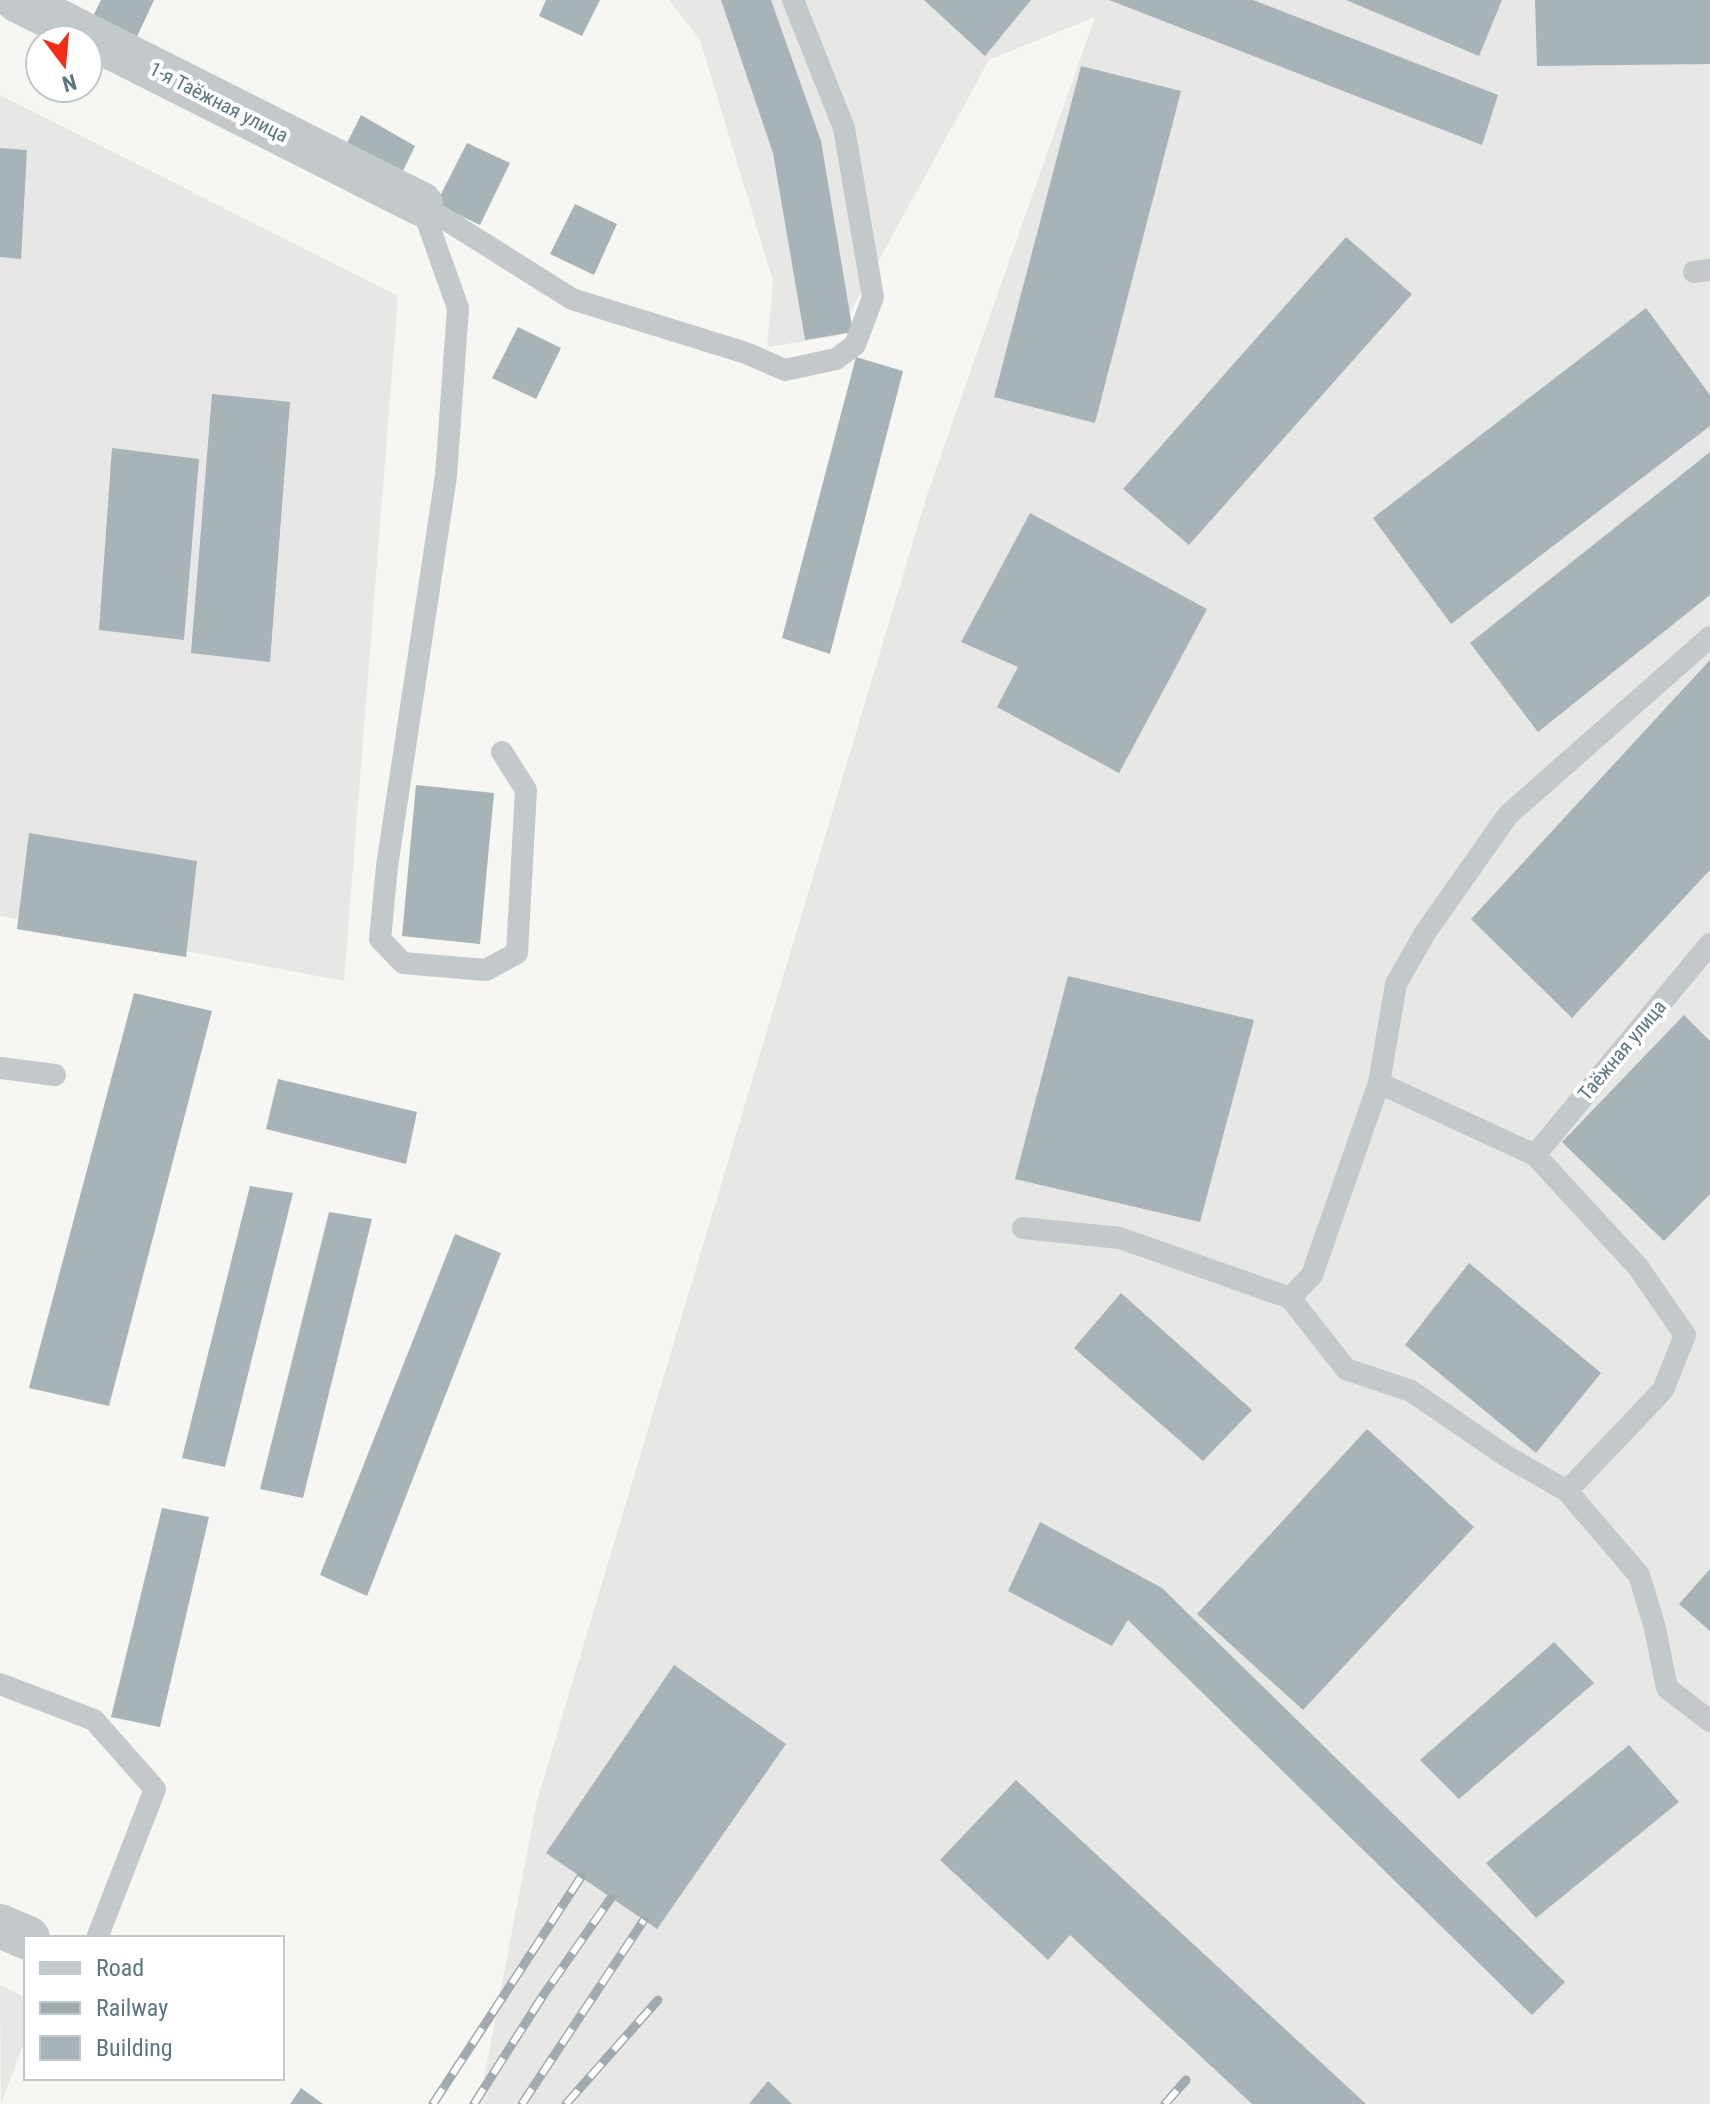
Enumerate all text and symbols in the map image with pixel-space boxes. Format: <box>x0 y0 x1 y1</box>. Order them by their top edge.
north arrow <box>24 24 104 104</box>
street label: 1-я Таёжная улица <box>146 57 292 147</box>
text: N <box>59 69 79 97</box>
street label: Таёжная улица <box>1573 995 1671 1105</box>
legend <box>24 1936 284 2080</box>
text: Road <box>96 1954 144 1982</box>
text: Railway <box>96 1994 168 2022</box>
text: Building <box>96 2034 173 2062</box>

